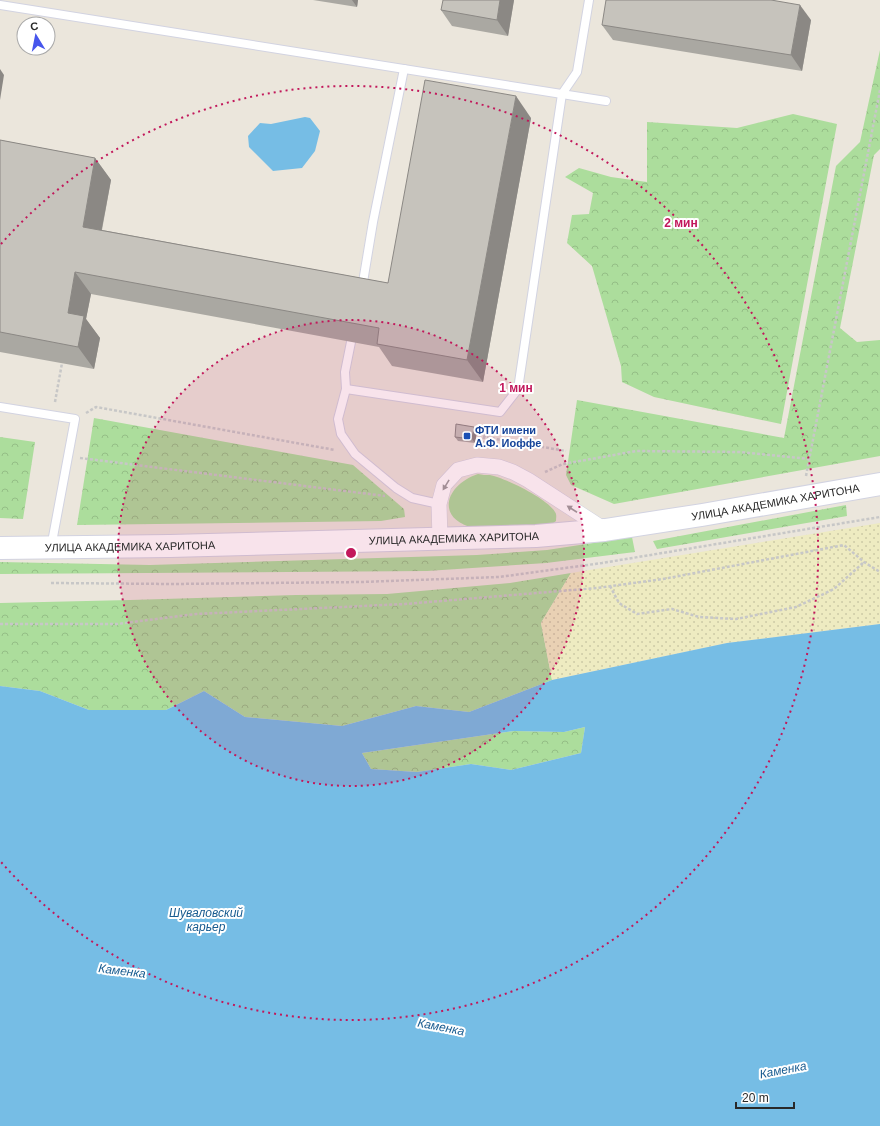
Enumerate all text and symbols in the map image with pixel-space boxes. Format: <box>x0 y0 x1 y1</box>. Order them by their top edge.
north arrow <box>16 16 56 56</box>
text: С <box>29 20 39 33</box>
text: 2 мин <box>664 216 698 230</box>
text: 1 мин <box>499 381 533 395</box>
place label: ФТИ имени А.Ф. Иоффе <box>475 424 541 449</box>
marker: ФТИ имени А.Ф. Иоффе <box>462 431 472 441</box>
one-way arrow <box>443 479 450 491</box>
street label: УЛИЦА АКАДЕМИКА ХАРИТОНА <box>690 482 861 523</box>
one-way arrow <box>566 505 578 512</box>
street label: УЛИЦА АКАДЕМИКА ХАРИТОНА <box>369 530 540 547</box>
street label: УЛИЦА АКАДЕМИКА ХАРИТОНА <box>45 539 216 553</box>
centre of rings <box>344 546 358 560</box>
water label: Шуваловский карьер <box>169 906 243 934</box>
water label: Каменка <box>98 961 147 981</box>
water label: Каменка <box>416 1016 466 1038</box>
water label: Каменка <box>758 1059 808 1081</box>
scale bar <box>736 1084 794 1110</box>
text: 20 m <box>742 1091 769 1105</box>

